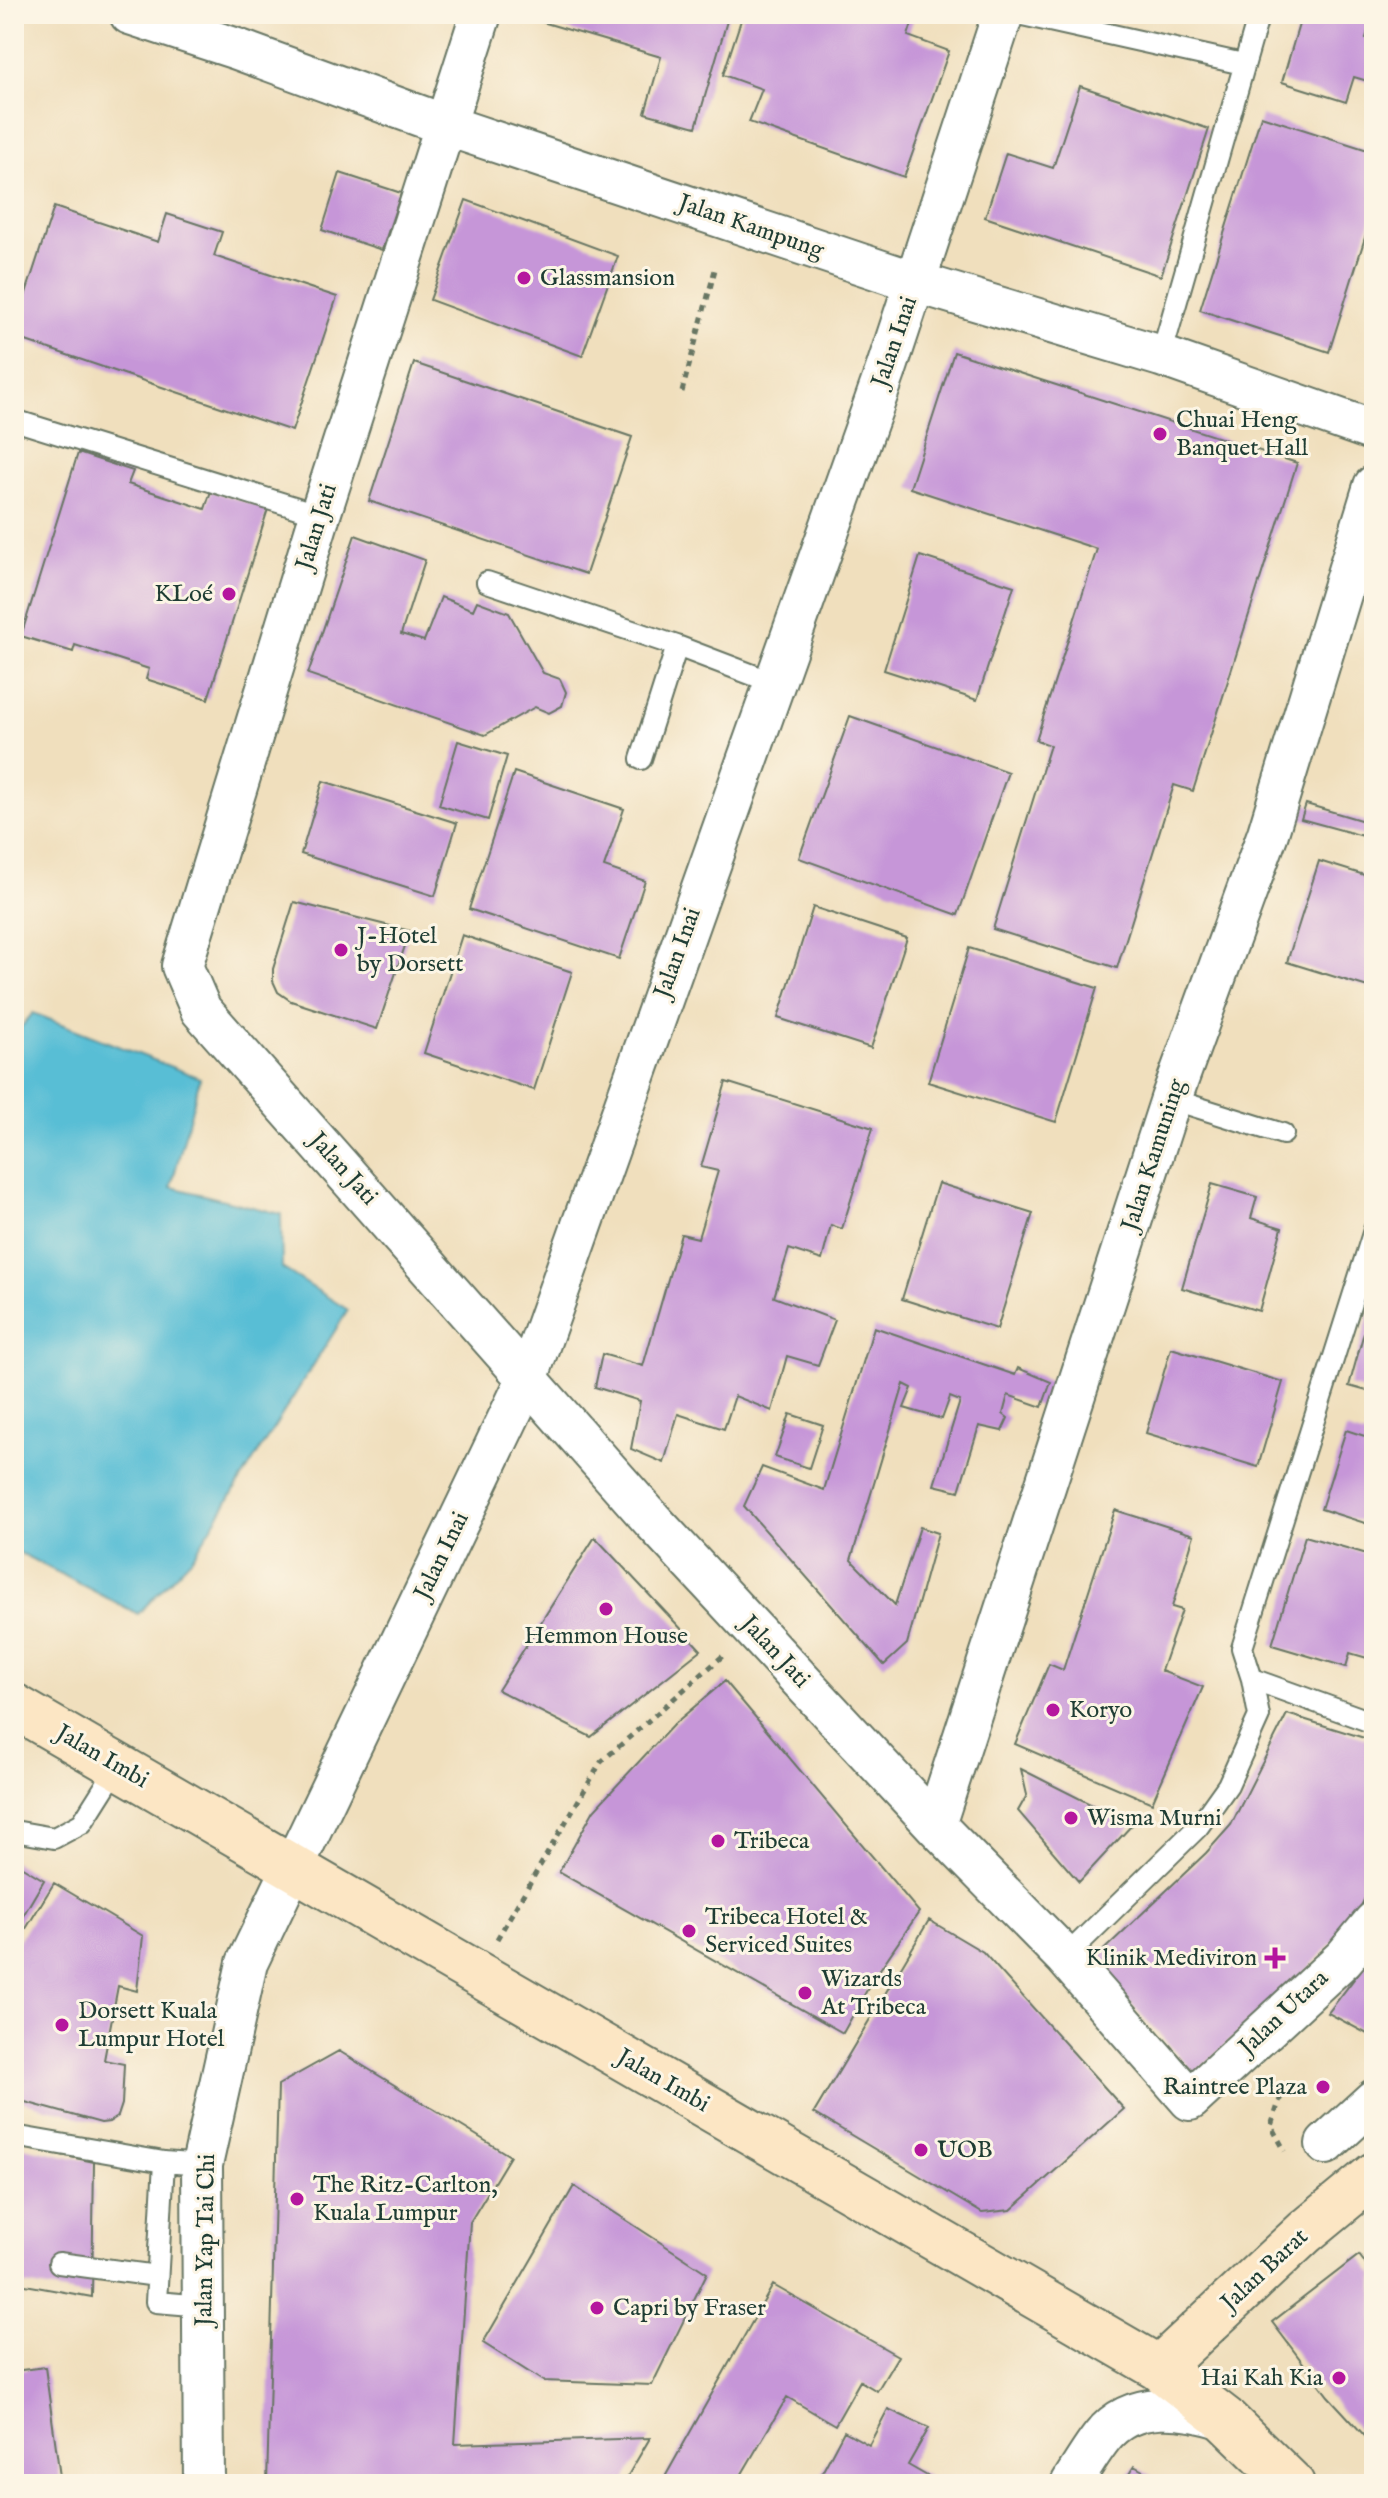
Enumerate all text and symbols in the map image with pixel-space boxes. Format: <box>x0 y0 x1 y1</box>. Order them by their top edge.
street label: Jalan Kampung <box>671 187 829 267</box>
place label: Glassmansion <box>540 263 675 294</box>
marker: Glassmansion <box>515 269 533 287</box>
street label: Jalan Inai <box>864 292 925 395</box>
place label: Chuai Heng Banquet Hall <box>1176 405 1308 464</box>
marker: Chuai Heng Banquet Hall <box>1151 425 1169 443</box>
street label: Jalan Jati <box>288 480 345 577</box>
place label: KLoé <box>154 579 213 610</box>
marker: KLoé <box>220 585 238 603</box>
street label: Jalan Inai <box>646 903 709 1005</box>
place label: J-Hotel by Dorsett <box>354 921 464 980</box>
marker: J-Hotel by Dorsett <box>332 941 350 959</box>
street label: Jalan Kamuning <box>1114 1074 1193 1238</box>
street label: Jalan Jati <box>300 1123 384 1212</box>
street label: Jalan Inai <box>406 1507 477 1608</box>
marker: Hemmon House <box>597 1600 615 1618</box>
street label: Jalan Jati <box>731 1607 817 1695</box>
place label: Hemmon House <box>524 1621 688 1652</box>
place label: Koryo <box>1069 1695 1132 1726</box>
marker: Koryo <box>1044 1701 1062 1719</box>
street label: Jalan Imbi <box>47 1716 154 1796</box>
place label: Wisma Murni <box>1087 1803 1222 1834</box>
marker: Wisma Murni <box>1062 1809 1080 1827</box>
place label: Tribeca <box>734 1826 810 1857</box>
marker: Tribeca <box>709 1832 727 1850</box>
place label: Tribeca Hotel & Serviced Suites <box>705 1902 868 1961</box>
marker: Tribeca Hotel & Serviced Suites <box>680 1922 698 1940</box>
place label: Klinik Mediviron <box>1085 1943 1257 1974</box>
marker: Klinik Mediviron <box>1264 1947 1286 1969</box>
street label: Jalan Utara <box>1230 1963 1336 2065</box>
place label: Wizards At Tribeca <box>820 1964 927 2023</box>
marker: Wizards At Tribeca <box>796 1984 814 2002</box>
place label: Dorsett Kuala Lumpur Hotel <box>78 1996 225 2055</box>
marker: Dorsett Kuala Lumpur Hotel <box>53 2016 71 2034</box>
street label: Jalan Imbi <box>608 2040 715 2120</box>
place label: Raintree Plaza <box>1163 2072 1308 2103</box>
marker: Raintree Plaza <box>1314 2078 1332 2096</box>
place label: UOB <box>937 2135 993 2166</box>
marker: UOB <box>912 2141 930 2159</box>
street label: Jalan Yap Tai Chi <box>189 2153 223 2330</box>
place label: The Ritz-Carlton, Kuala Lumpur <box>313 2170 498 2229</box>
marker: The Ritz-Carlton, Kuala Lumpur <box>288 2190 306 2208</box>
street label: Jalan Barat <box>1213 2222 1315 2320</box>
place label: Capri by Fraser <box>613 2293 766 2324</box>
marker: Capri by Fraser <box>588 2299 606 2317</box>
place label: Hai Kah Kia <box>1200 2363 1324 2394</box>
marker: Hai Kah Kia <box>1330 2369 1348 2387</box>

